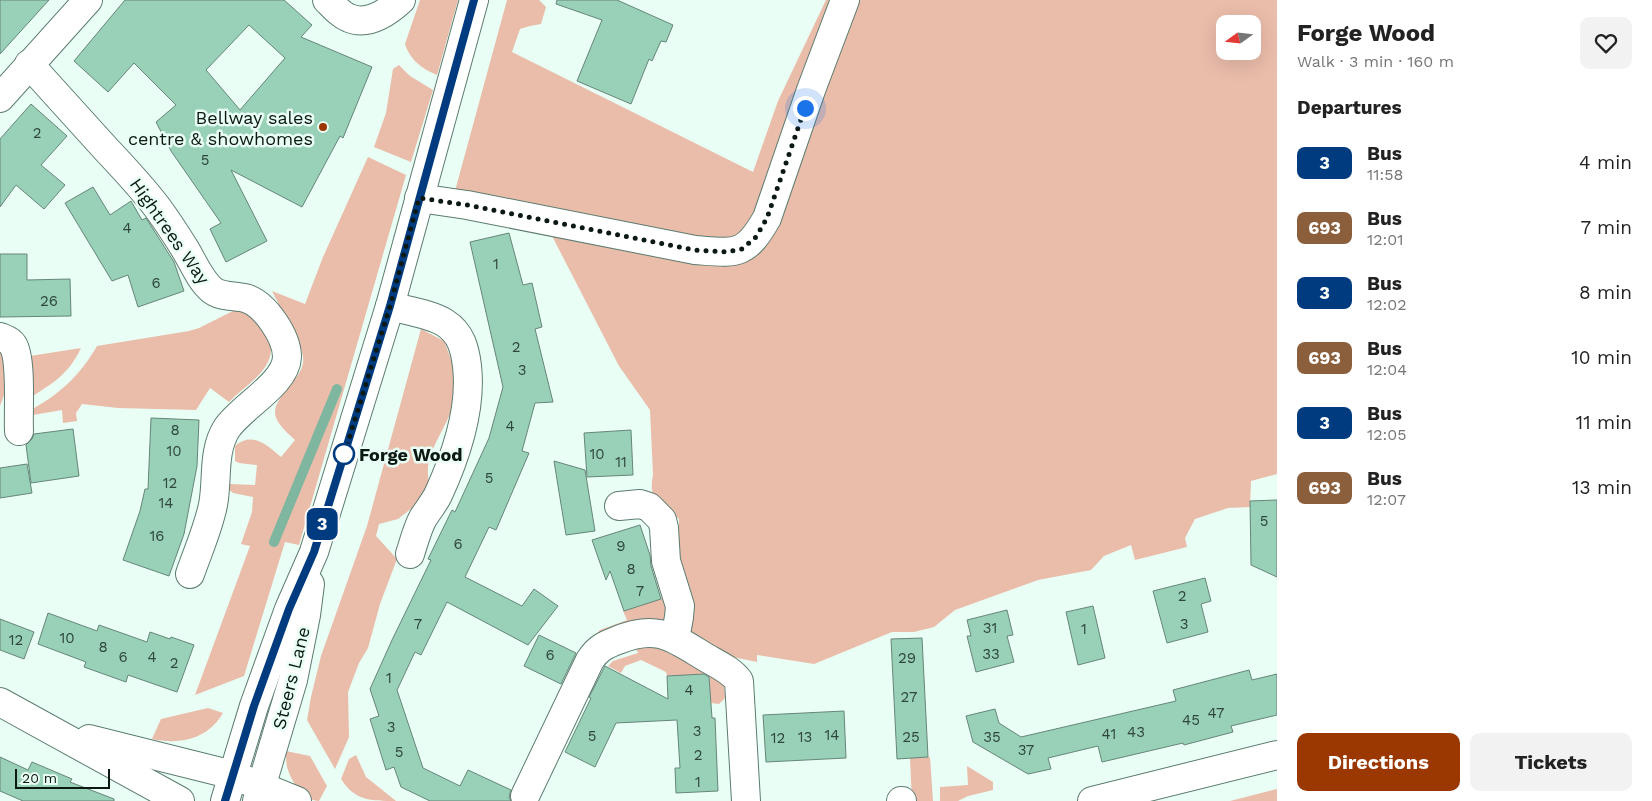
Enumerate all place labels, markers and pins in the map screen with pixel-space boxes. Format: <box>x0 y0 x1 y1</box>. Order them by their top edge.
place label: Bellway sales centre & showhomes <box>128 107 313 149</box>
marker: Bellway sales centre & showhomes <box>317 121 329 133</box>
marker: Forge Wood <box>333 443 355 465</box>
place label: Forge Wood <box>359 444 463 465</box>

